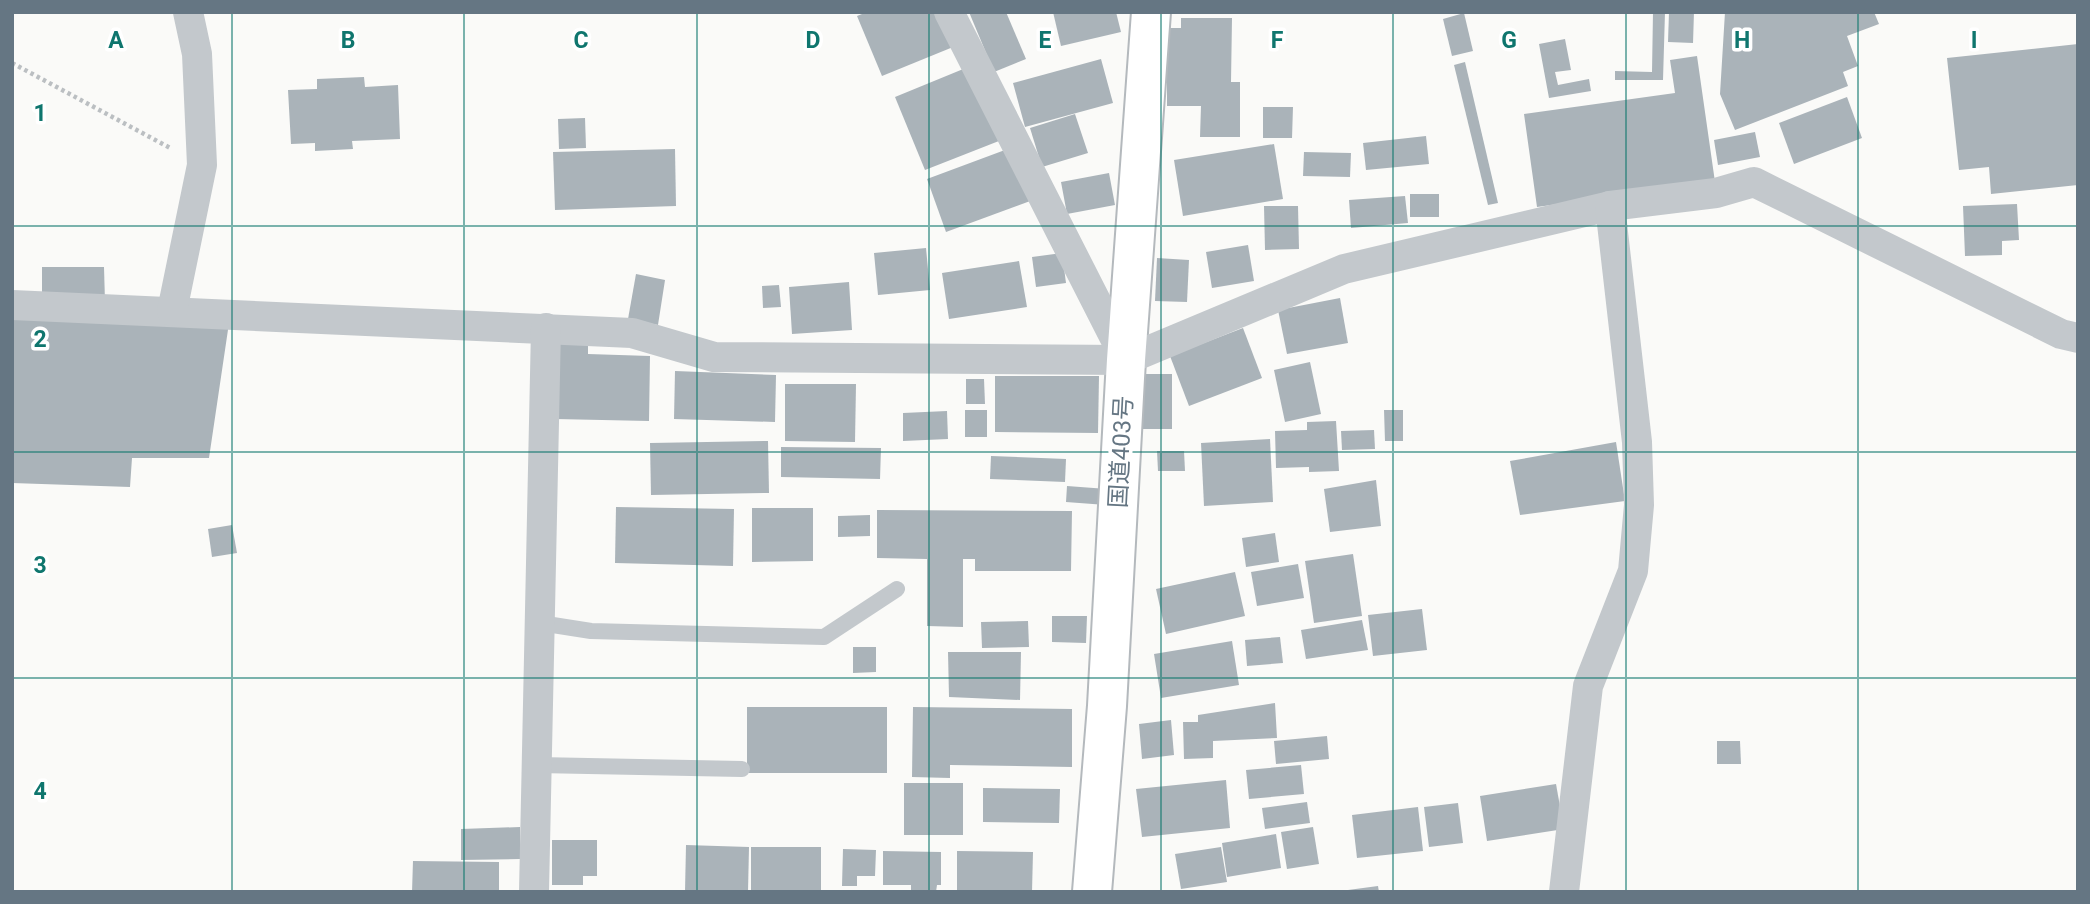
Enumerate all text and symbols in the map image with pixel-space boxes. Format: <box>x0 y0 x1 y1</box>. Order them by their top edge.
text: A <box>108 27 124 54</box>
text: B <box>341 27 355 54</box>
text: C <box>573 27 589 54</box>
text: D <box>806 27 820 54</box>
text: E <box>1039 27 1052 54</box>
text: F <box>1271 27 1284 54</box>
text: G <box>1501 27 1517 54</box>
text: H <box>1734 27 1750 54</box>
text: I <box>1971 27 1977 54</box>
text: 1 <box>33 100 47 127</box>
text: 2 <box>33 326 47 353</box>
street label: 国道403号 <box>1104 395 1138 509</box>
text: 3 <box>33 552 47 579</box>
text: 4 <box>33 778 47 805</box>

